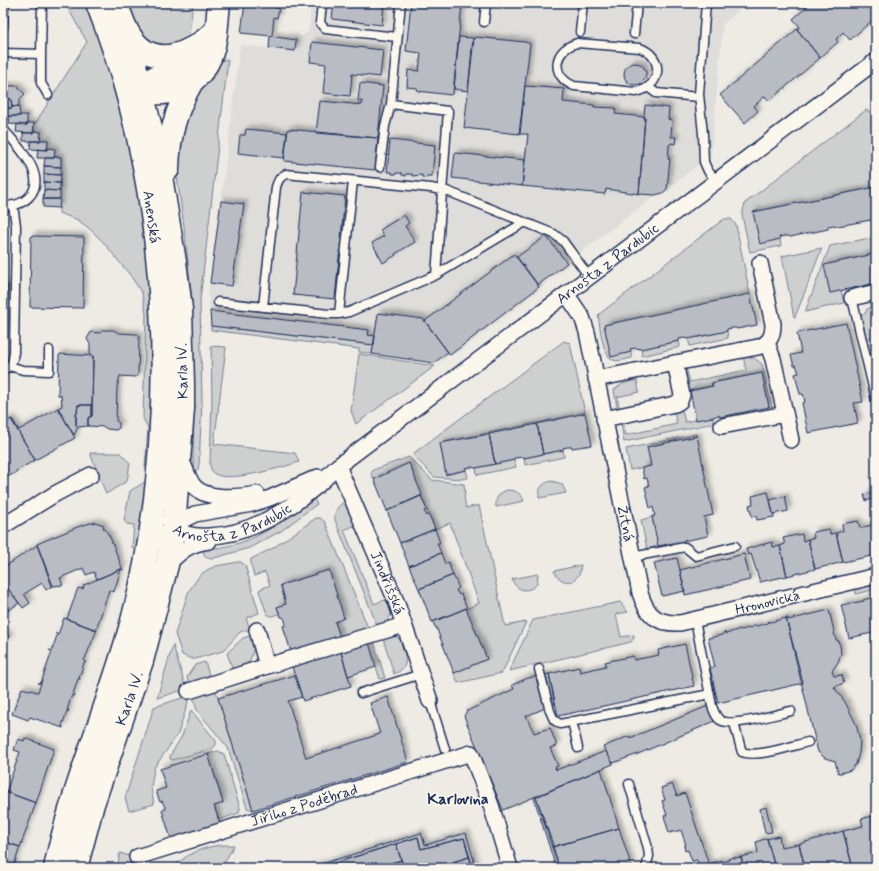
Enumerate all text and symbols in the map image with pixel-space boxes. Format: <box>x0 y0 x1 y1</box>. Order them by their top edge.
street label: Anenská <box>137 189 165 245</box>
street label: Arnošta z Pardubic <box>553 219 663 309</box>
street label: Karla IV. <box>173 343 193 399</box>
street label: Arnošta z Pardubic <box>168 499 296 547</box>
street label: Žitná <box>612 504 638 544</box>
street label: Jindřišská <box>365 548 409 618</box>
street label: Hronovická <box>733 586 802 620</box>
street label: Karla IV. <box>112 669 149 728</box>
street label: Jiřího z Poděbrad <box>248 780 360 832</box>
district label: Karlovina <box>427 789 489 810</box>

